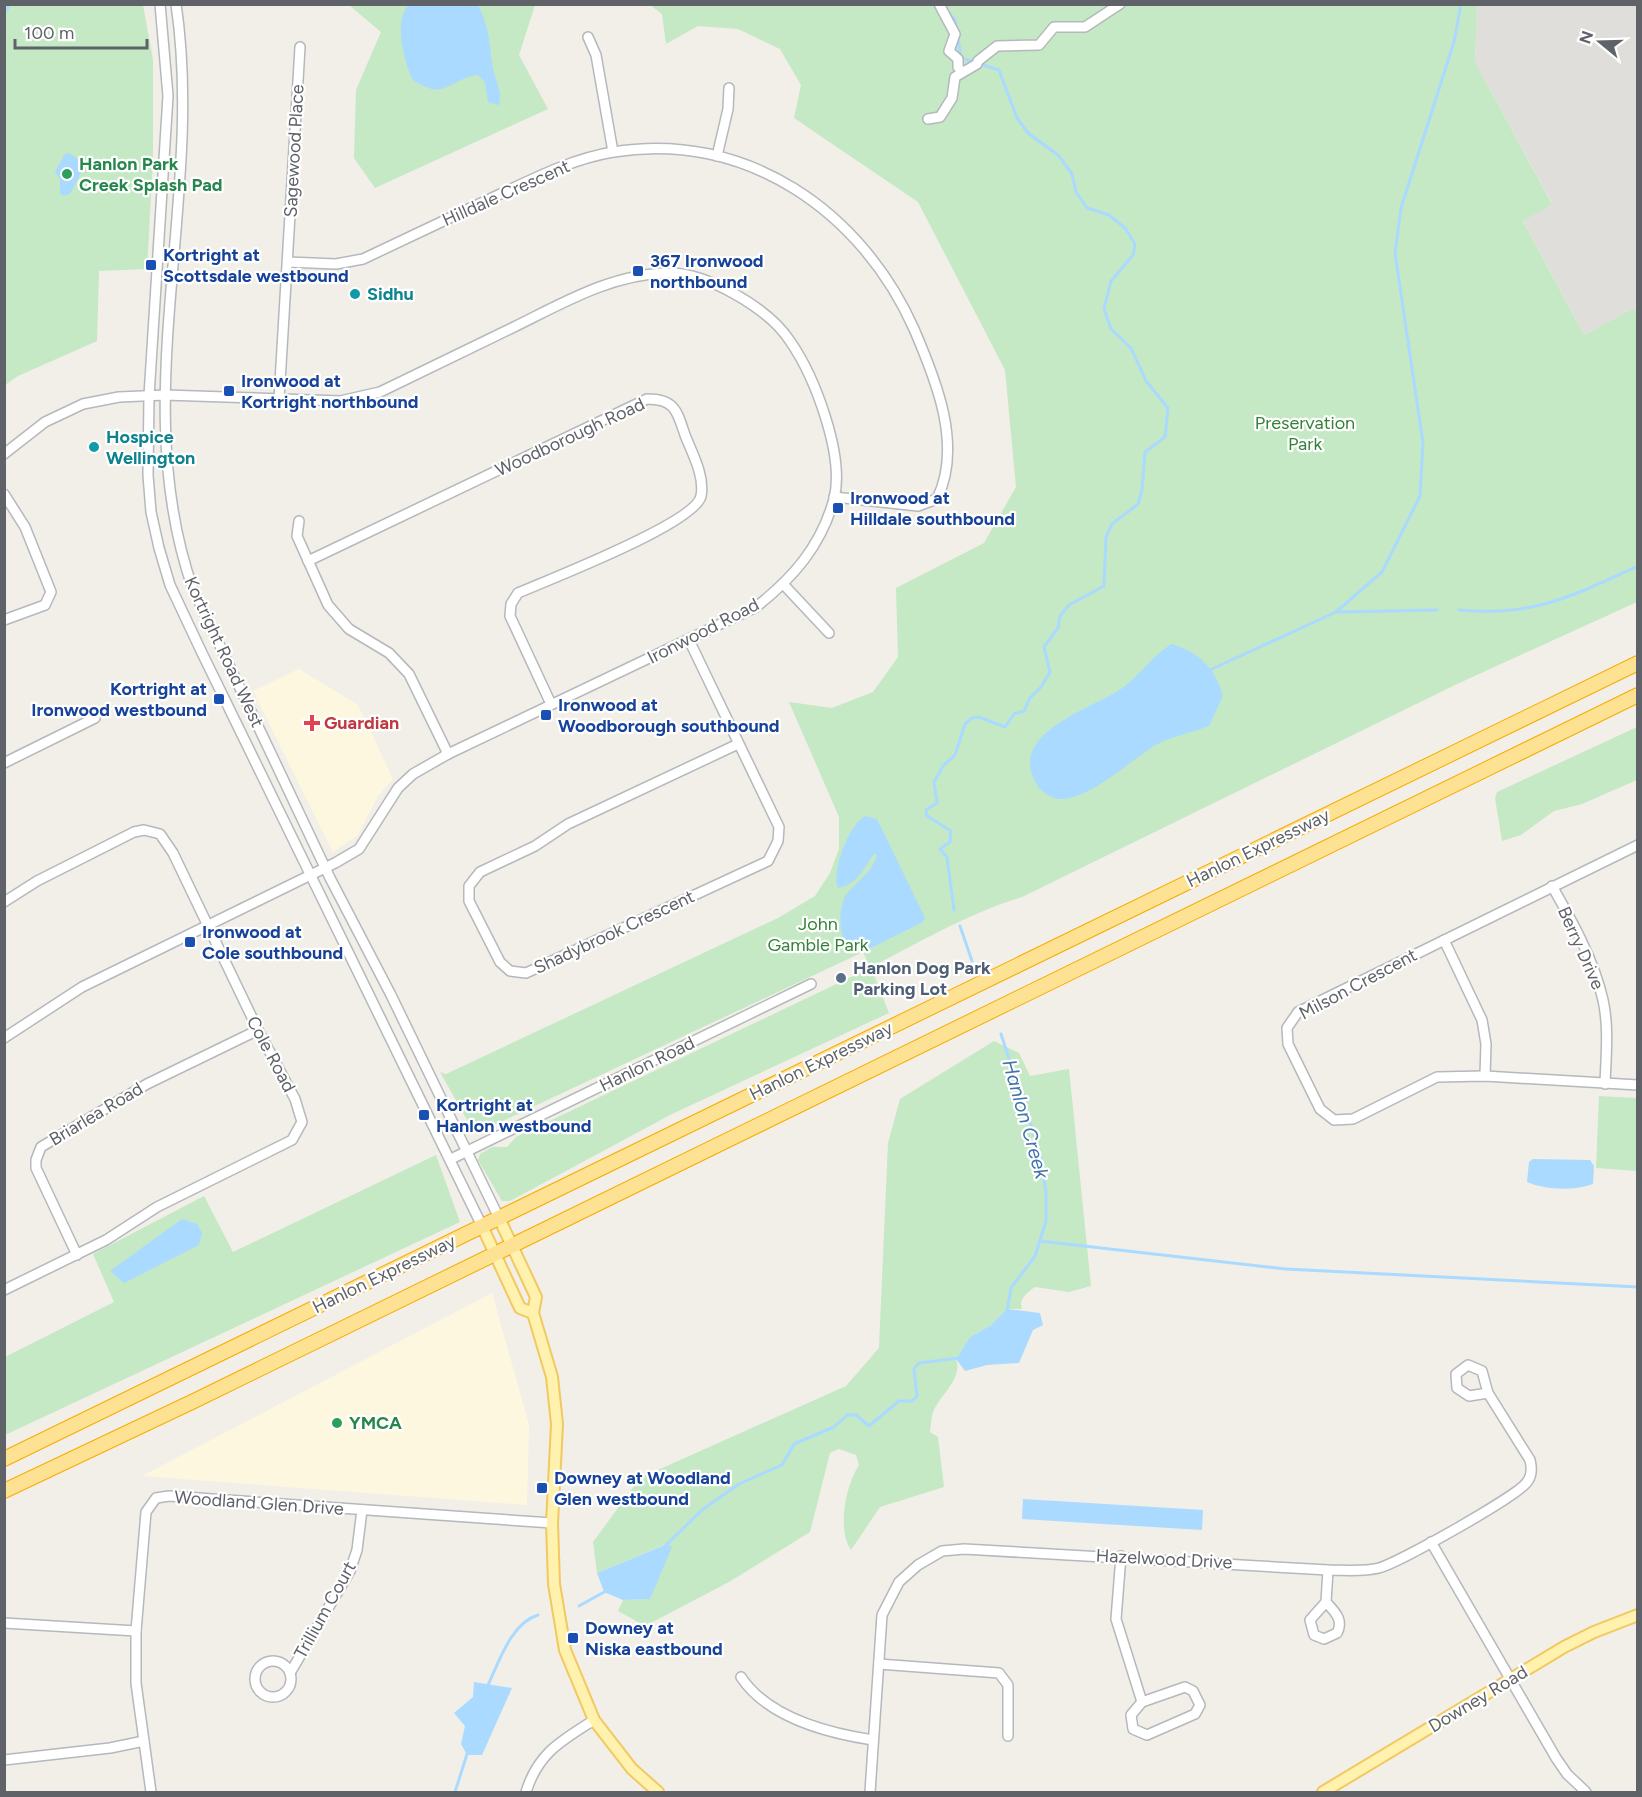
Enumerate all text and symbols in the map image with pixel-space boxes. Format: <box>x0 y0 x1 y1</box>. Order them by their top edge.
scale bar <box>15 12 147 50</box>
north arrow <box>1570 12 1630 72</box>
text: 100 m <box>24 22 74 44</box>
text: N <box>1575 28 1597 46</box>
street label: Sagewood Place <box>280 84 308 218</box>
place label: Hanlon Park Creek Splash Pad <box>79 153 222 196</box>
street label: Hilldale Crescent <box>439 155 573 231</box>
marker: Hanlon Park Creek Splash Pad <box>60 167 74 181</box>
place label: Kortright at Scottsdale westbound <box>163 244 349 287</box>
place label: 367 Ironwood northbound <box>650 250 764 293</box>
marker: Kortright at Scottsdale westbound <box>144 258 158 272</box>
marker: 367 Ironwood northbound <box>631 264 645 278</box>
place label: Sidhu <box>367 283 414 305</box>
marker: Sidhu <box>348 287 362 301</box>
place label: Ironwood at Kortright northbound <box>241 370 418 413</box>
marker: Ironwood at Kortright northbound <box>222 384 236 398</box>
street label: Woodborough Road <box>492 393 648 481</box>
park label: Preservation Park <box>1255 412 1355 455</box>
place label: Hospice Wellington <box>106 426 195 469</box>
marker: Hospice Wellington <box>87 440 101 454</box>
place label: Ironwood at Hilldale southbound <box>850 487 1015 530</box>
marker: Ironwood at Hilldale southbound <box>831 501 845 515</box>
street label: Kortright Road West <box>179 573 269 731</box>
street label: Ironwood Road <box>643 593 763 669</box>
place label: Kortright at Ironwood westbound <box>31 678 207 721</box>
marker: Kortright at Ironwood westbound <box>212 692 226 706</box>
place label: Ironwood at Woodborough southbound <box>558 694 780 737</box>
marker: Ironwood at Woodborough southbound <box>539 708 553 722</box>
place label: Guardian <box>324 712 399 734</box>
marker: Guardian <box>305 716 319 730</box>
street label: Hanlon Expressway <box>1183 804 1334 892</box>
street label: Shadybrook Crescent <box>530 885 698 979</box>
street label: Berry Drive <box>1553 903 1609 993</box>
park label: John Gamble Park <box>767 913 869 956</box>
place label: Ironwood at Cole southbound <box>202 921 343 964</box>
marker: Ironwood at Cole southbound <box>183 935 197 949</box>
street label: Milson Crescent <box>1295 944 1421 1024</box>
place label: Hanlon Dog Park Parking Lot <box>853 957 991 1000</box>
marker: Hanlon Dog Park Parking Lot <box>834 971 848 985</box>
street label: Cole Road <box>242 1012 300 1096</box>
street label: Hanlon Expressway <box>746 1017 897 1105</box>
street label: Hanlon Road <box>596 1032 698 1096</box>
water label: Hanlon Creek <box>998 1057 1055 1183</box>
street label: Briarlea Road <box>45 1077 147 1151</box>
place label: Kortright at Hanlon westbound <box>436 1094 591 1137</box>
marker: Kortright at Hanlon westbound <box>417 1108 431 1122</box>
street label: Hanlon Expressway <box>309 1230 460 1318</box>
place label: YMCA <box>349 1412 402 1434</box>
marker: YMCA <box>330 1416 344 1430</box>
place label: Downey at Woodland Glen westbound <box>554 1467 731 1510</box>
marker: Downey at Woodland Glen westbound <box>535 1481 549 1495</box>
street label: Woodland Glen Drive <box>174 1486 345 1520</box>
street label: Hazelwood Drive <box>1095 1544 1233 1574</box>
street label: Trillium Court <box>289 1557 361 1662</box>
place label: Downey at Niska eastbound <box>585 1617 723 1660</box>
marker: Downey at Niska eastbound <box>566 1631 580 1645</box>
street label: Downey Road <box>1424 1661 1532 1737</box>

